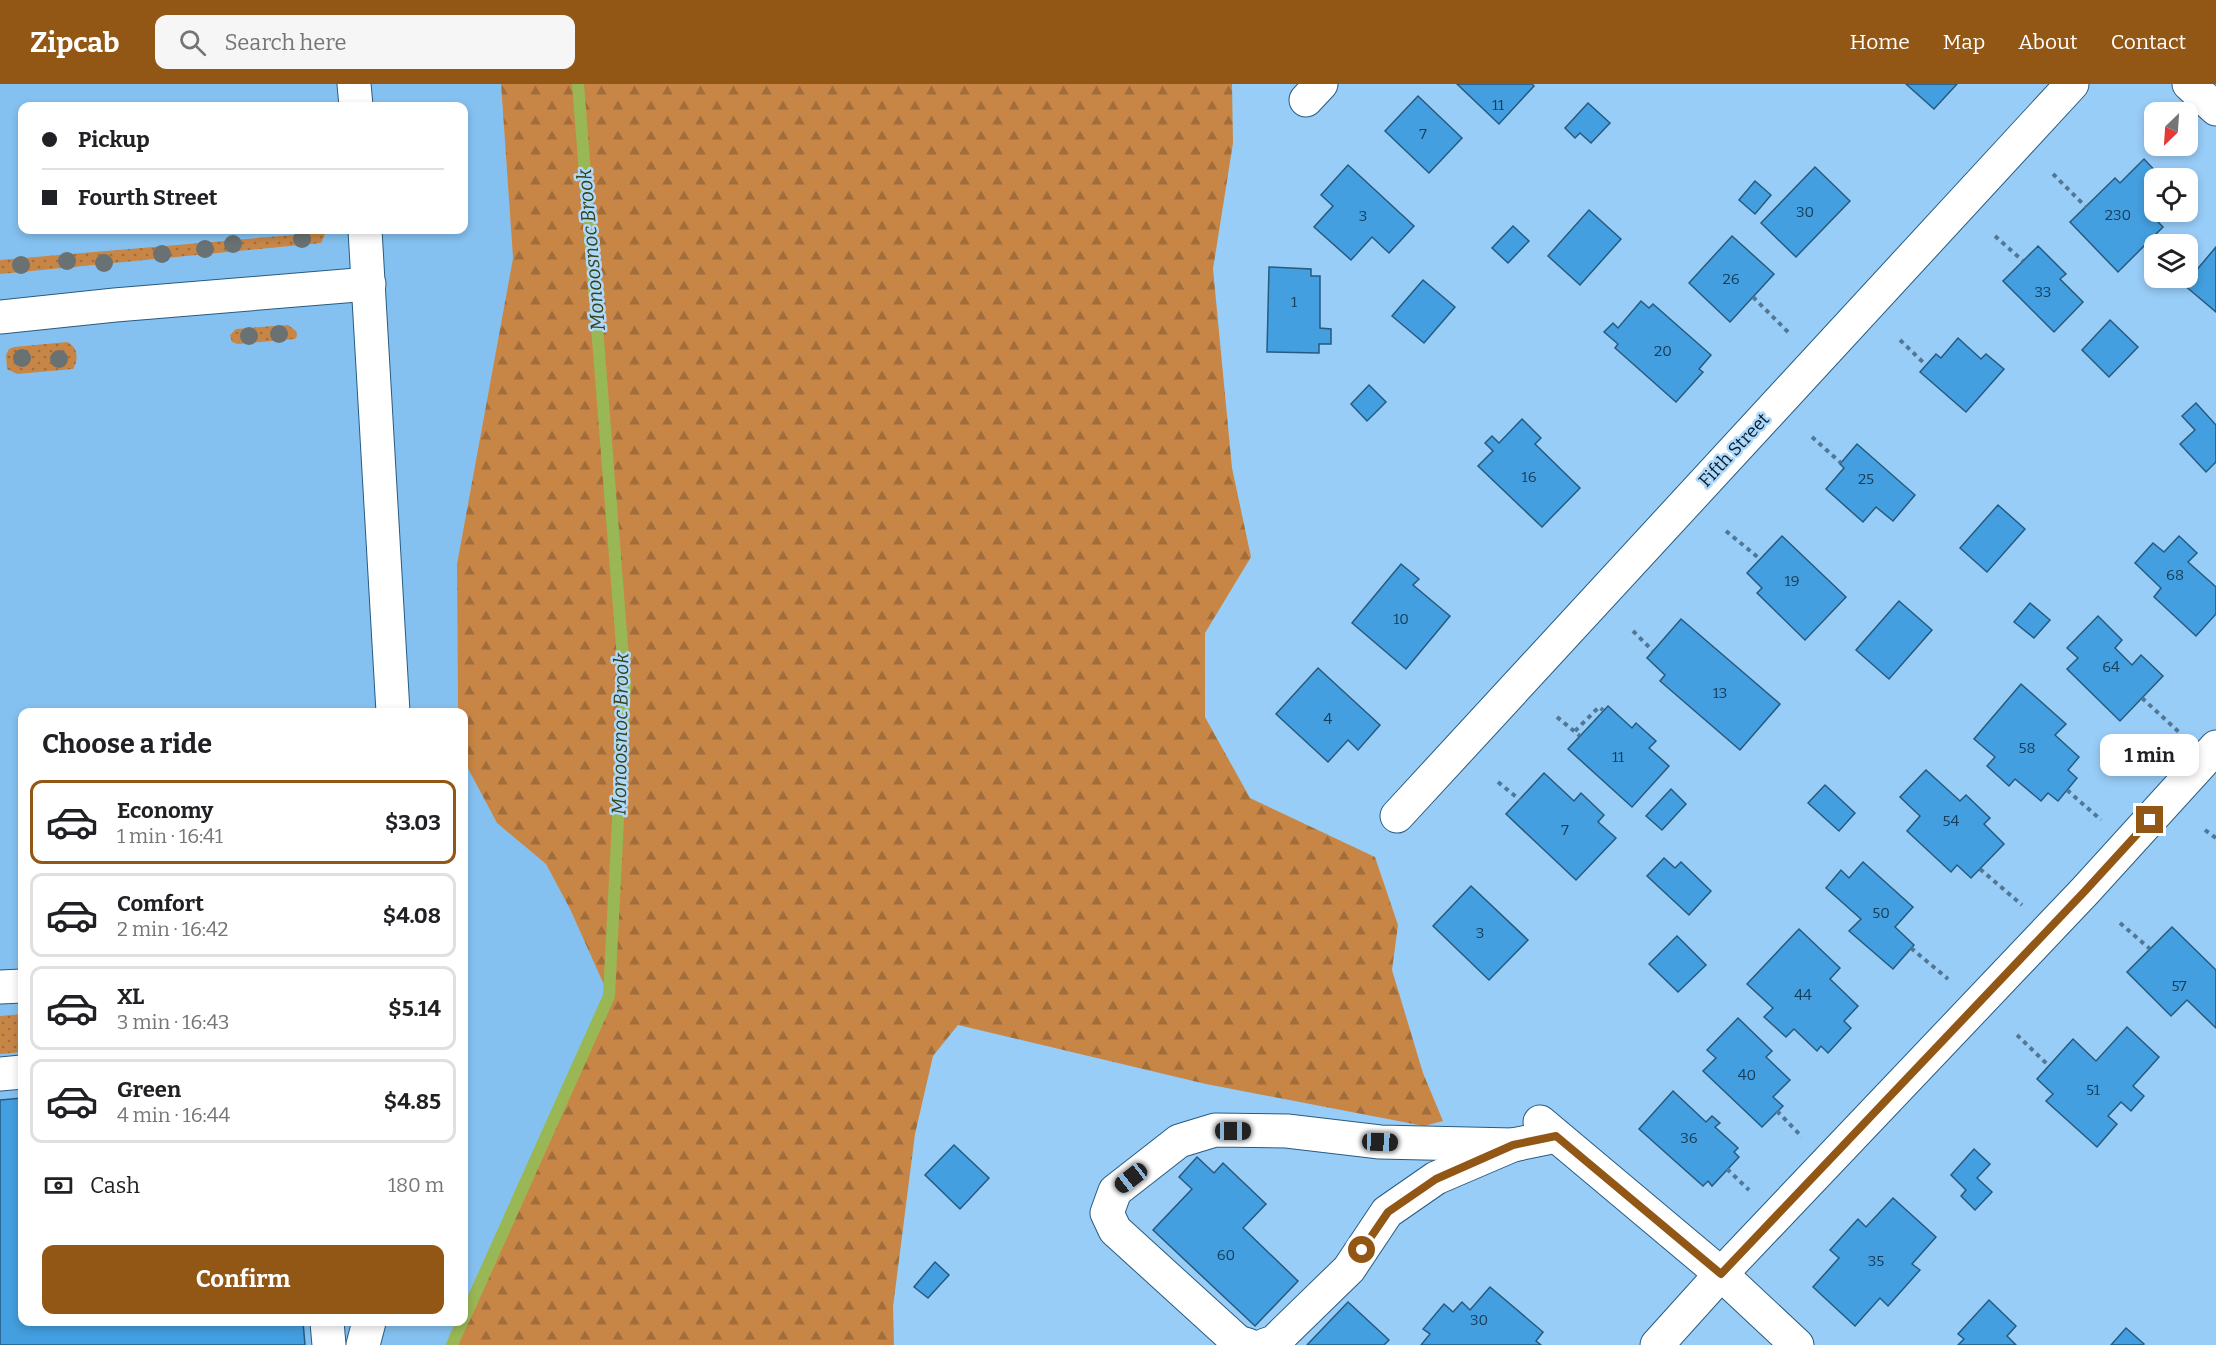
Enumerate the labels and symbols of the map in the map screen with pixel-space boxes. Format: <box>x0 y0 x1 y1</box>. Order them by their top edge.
house number: 11 <box>1492 96 1504 114</box>
north arrow <box>2144 102 2198 156</box>
house number: 7 <box>1419 125 1427 143</box>
water label: Monoosnoc Brook <box>572 168 610 332</box>
house number: 30 <box>1796 203 1814 221</box>
house number: 230 <box>2105 206 2131 224</box>
house number: 3 <box>1359 207 1367 225</box>
house number: 26 <box>1723 270 1740 288</box>
house number: 33 <box>2035 283 2051 301</box>
house number: 1 <box>1291 293 1297 311</box>
house number: 20 <box>1654 342 1672 360</box>
street label: Fifth Street <box>1694 408 1774 492</box>
house number: 16 <box>1522 468 1537 486</box>
house number: 25 <box>1858 470 1874 488</box>
house number: 68 <box>2166 566 2184 584</box>
house number: 19 <box>1785 572 1799 590</box>
house number: 10 <box>1393 610 1409 628</box>
water label: Monoosnoc Brook <box>607 652 633 815</box>
house number: 64 <box>2102 658 2120 676</box>
house number: 13 <box>1713 684 1727 702</box>
house number: 4 <box>1324 710 1333 728</box>
callout: 1 min <box>2100 733 2200 775</box>
house number: 58 <box>2018 739 2036 757</box>
house number: 11 <box>1612 748 1624 766</box>
route end <box>2136 806 2163 833</box>
house number: 54 <box>1943 812 1960 830</box>
house number: 7 <box>1561 821 1569 839</box>
house number: 50 <box>1872 904 1890 922</box>
house number: 3 <box>1476 924 1484 942</box>
house number: 57 <box>2171 977 2187 995</box>
house number: 44 <box>1794 986 1812 1004</box>
house number: 40 <box>1738 1066 1756 1084</box>
house number: 51 <box>2086 1081 2100 1099</box>
car <box>1215 1122 1251 1140</box>
house number: 36 <box>1680 1129 1698 1147</box>
car <box>1362 1132 1398 1152</box>
car <box>1111 1160 1151 1196</box>
route start <box>1348 1236 1375 1263</box>
house number: 60 <box>1217 1246 1235 1264</box>
house number: 35 <box>1868 1252 1884 1270</box>
house number: 30 <box>1470 1311 1488 1329</box>

